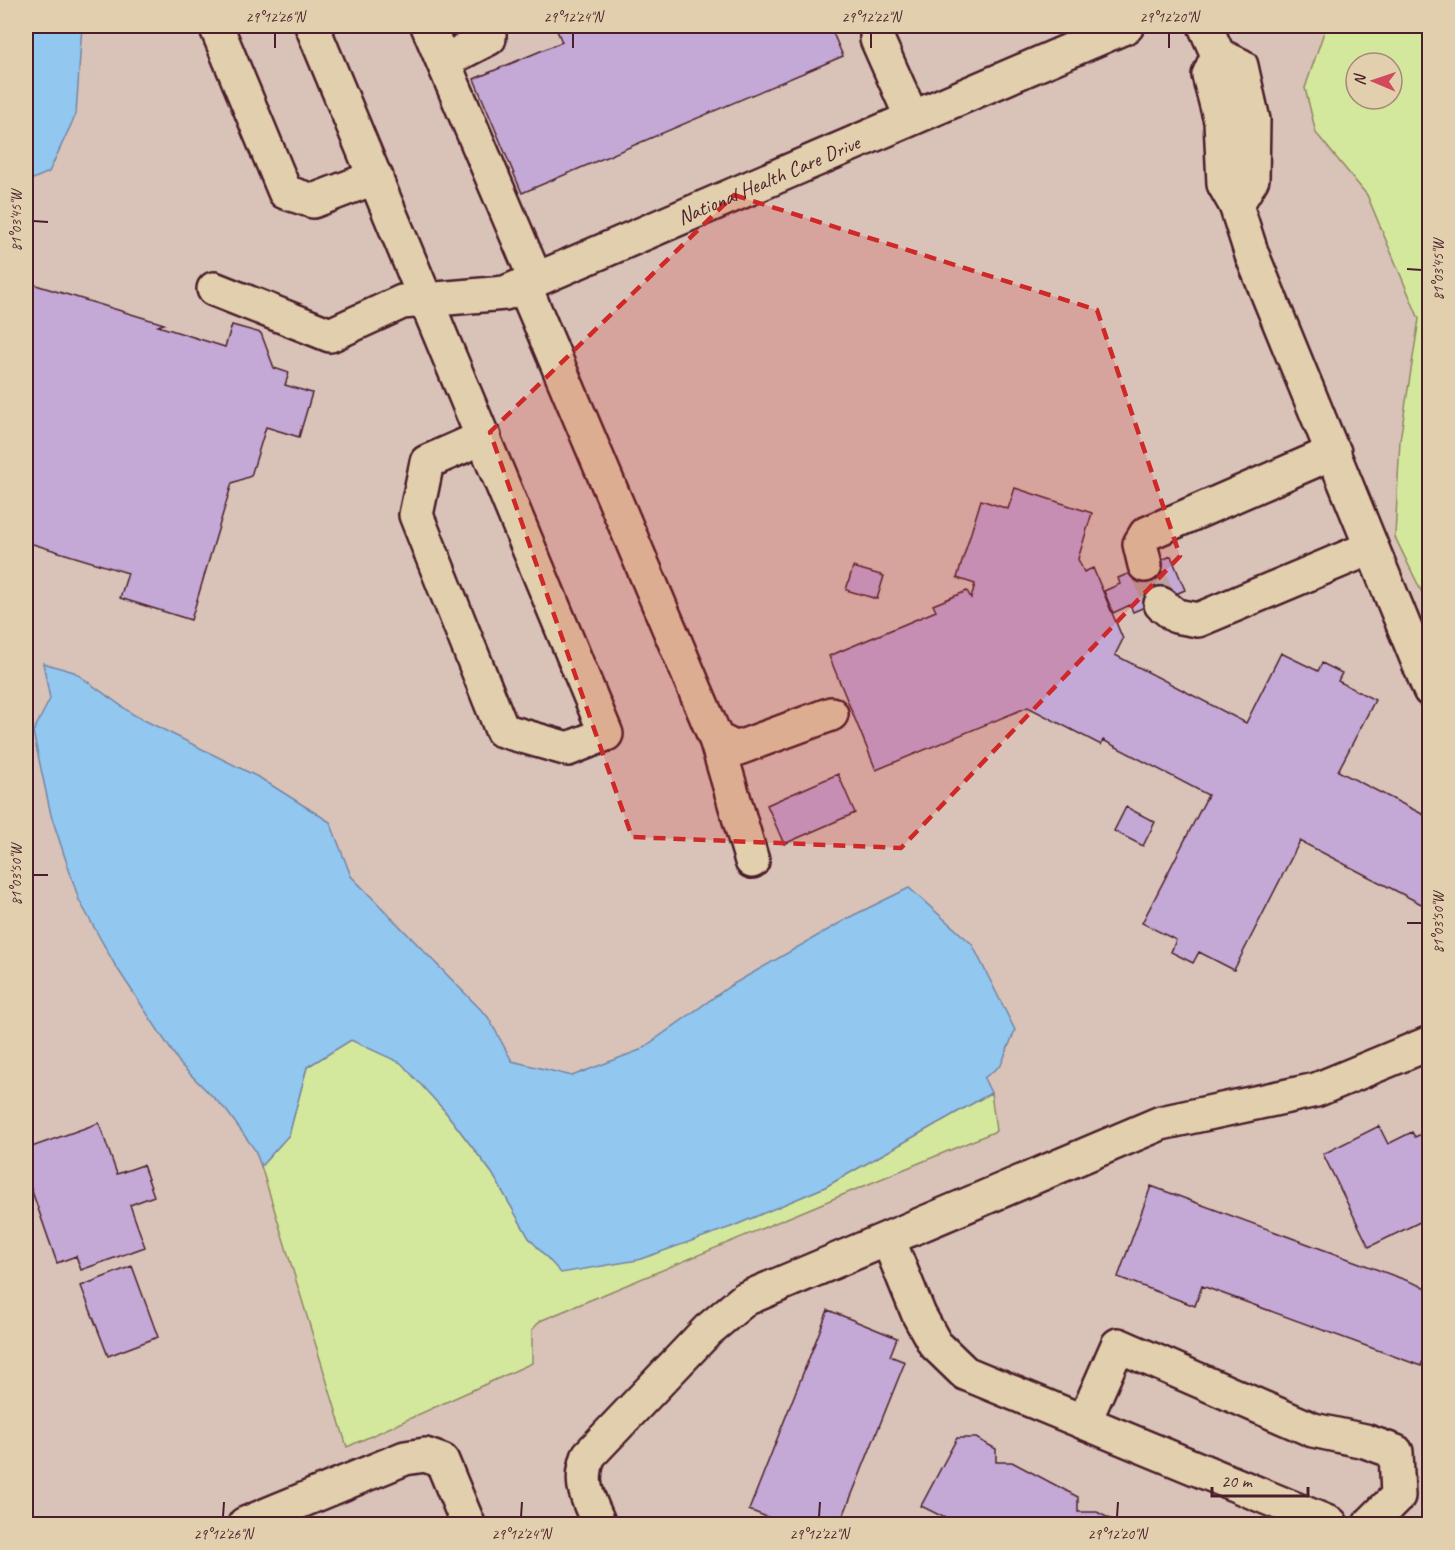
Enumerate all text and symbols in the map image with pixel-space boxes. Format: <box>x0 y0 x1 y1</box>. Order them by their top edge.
text: 29°12'26"N <box>245 8 308 27</box>
text: 29°12'24"N <box>543 8 606 27</box>
text: 29°12'22"N <box>841 8 904 27</box>
text: 29°12'20"N <box>1139 8 1202 27</box>
north arrow <box>1344 51 1404 111</box>
text: N <box>1350 72 1370 86</box>
street label: National Health Care Drive <box>673 129 865 231</box>
text: 81°03'45"W <box>7 187 26 251</box>
text: 81°03'45"W <box>1429 236 1448 300</box>
text: 81°03'50"W <box>7 841 26 905</box>
text: 81°03'50"W <box>1429 889 1448 953</box>
scale bar <box>1212 1460 1308 1498</box>
text: 20 m <box>1221 1470 1254 1492</box>
text: 29°12'26"N <box>193 1525 256 1544</box>
text: 29°12'24"N <box>491 1525 554 1544</box>
text: 29°12'22"N <box>789 1525 852 1544</box>
text: 29°12'20"N <box>1087 1525 1150 1544</box>

